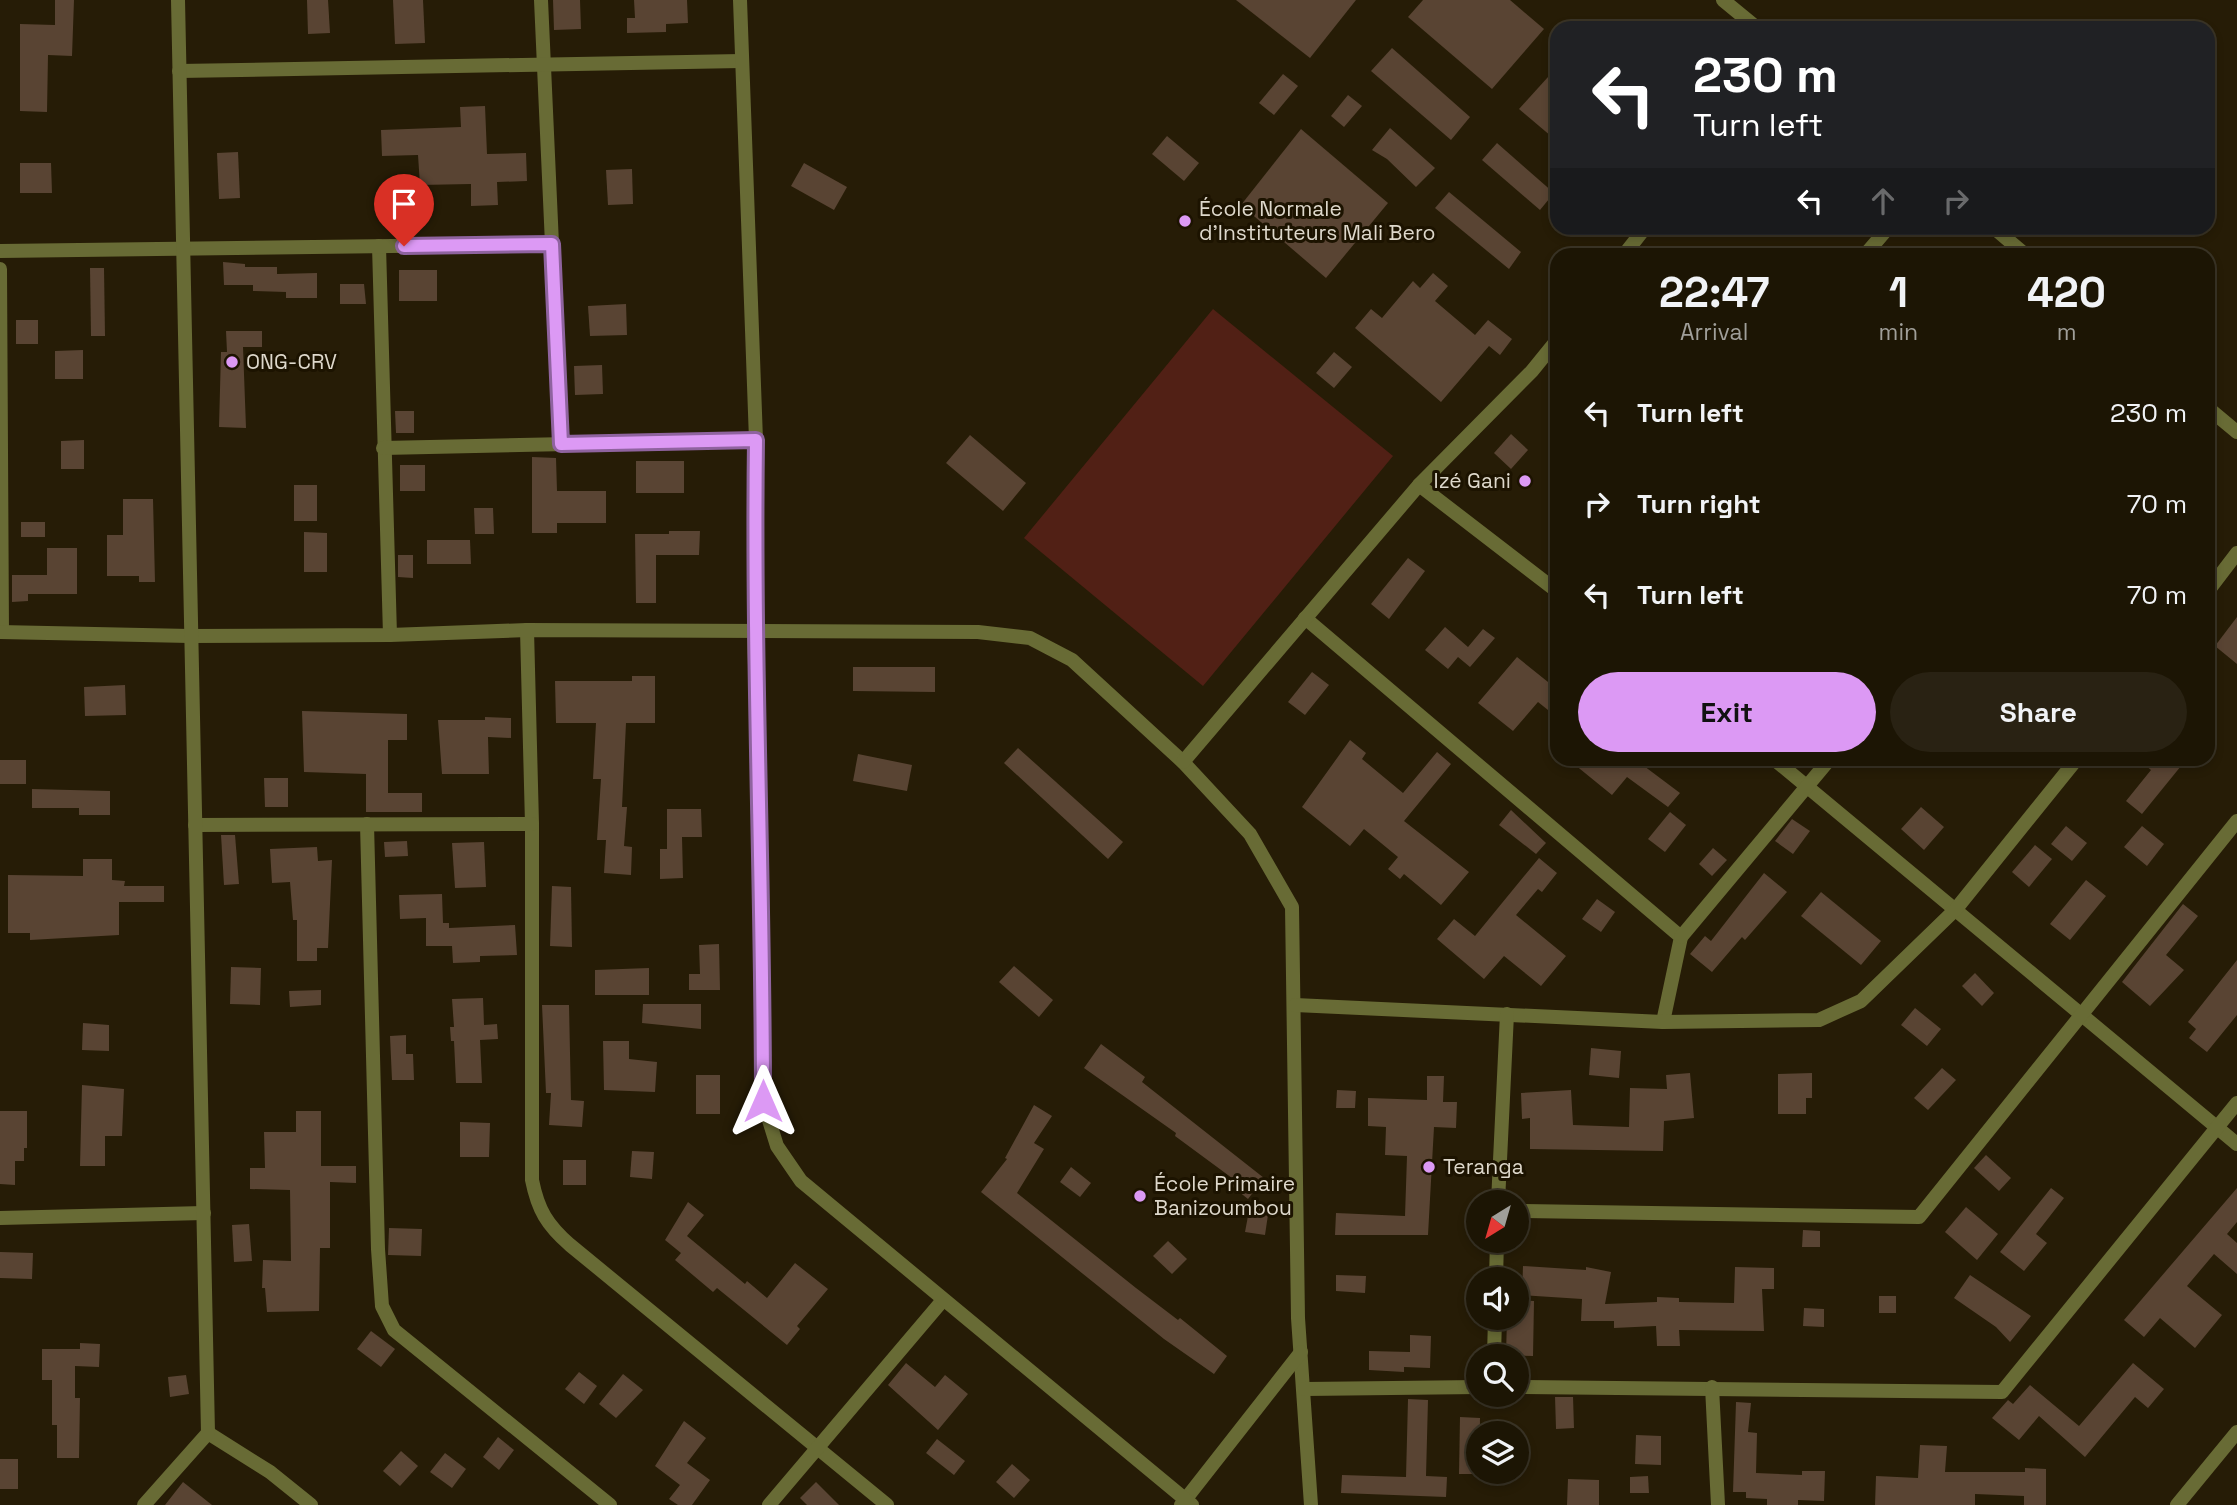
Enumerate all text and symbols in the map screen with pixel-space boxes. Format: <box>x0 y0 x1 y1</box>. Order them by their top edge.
text: 230 m <box>1693 44 1838 106</box>
icon: left <box>1578 49 1669 140</box>
text: Turn left <box>1693 105 1823 145</box>
pin <box>374 174 434 246</box>
icon: left <box>1791 182 1829 220</box>
icon: ahead <box>1864 182 1902 220</box>
icon: right <box>1937 182 1975 220</box>
icon: arrive <box>385 185 423 223</box>
place label: École Normale d'Instituteurs Mali Bero <box>1199 195 1435 246</box>
marker: École Normale d'Instituteurs Mali Bero <box>1177 213 1193 229</box>
text: 22:47 <box>1659 266 1770 319</box>
text: 1 <box>1889 266 1908 319</box>
text: 420 <box>2027 266 2106 319</box>
text: Arrival <box>1680 317 1748 347</box>
text: min <box>1879 317 1918 347</box>
text: m <box>2057 317 2076 347</box>
place label: ONG-CRV <box>246 348 337 375</box>
marker: ONG-CRV <box>224 354 240 370</box>
icon: left <box>1578 394 1616 432</box>
text: Turn left <box>1637 396 1744 430</box>
text: 230 m <box>2110 396 2187 430</box>
place label: Izé Gani <box>1434 467 1511 494</box>
marker: Izé Gani <box>1517 473 1533 489</box>
icon: right <box>1578 485 1616 523</box>
text: Turn right <box>1637 487 1761 521</box>
text: 70 m <box>2127 487 2187 521</box>
icon: left <box>1578 576 1616 614</box>
text: Turn left <box>1637 578 1744 612</box>
text: 70 m <box>2127 578 2187 612</box>
button: Exit <box>1578 672 1876 752</box>
button: Share <box>1890 672 2187 752</box>
position arrow <box>726 1064 800 1138</box>
place label: Teranga <box>1443 1153 1524 1180</box>
marker: Teranga <box>1421 1159 1437 1175</box>
place label: École Primaire Banizoumbou <box>1154 1170 1295 1221</box>
marker: École Primaire Banizoumbou <box>1132 1188 1148 1204</box>
north arrow <box>1466 1190 1530 1253</box>
map controls <box>1466 1190 1529 1484</box>
button: sound <box>1466 1267 1529 1330</box>
button: search <box>1466 1344 1529 1407</box>
button: layers <box>1466 1421 1529 1484</box>

